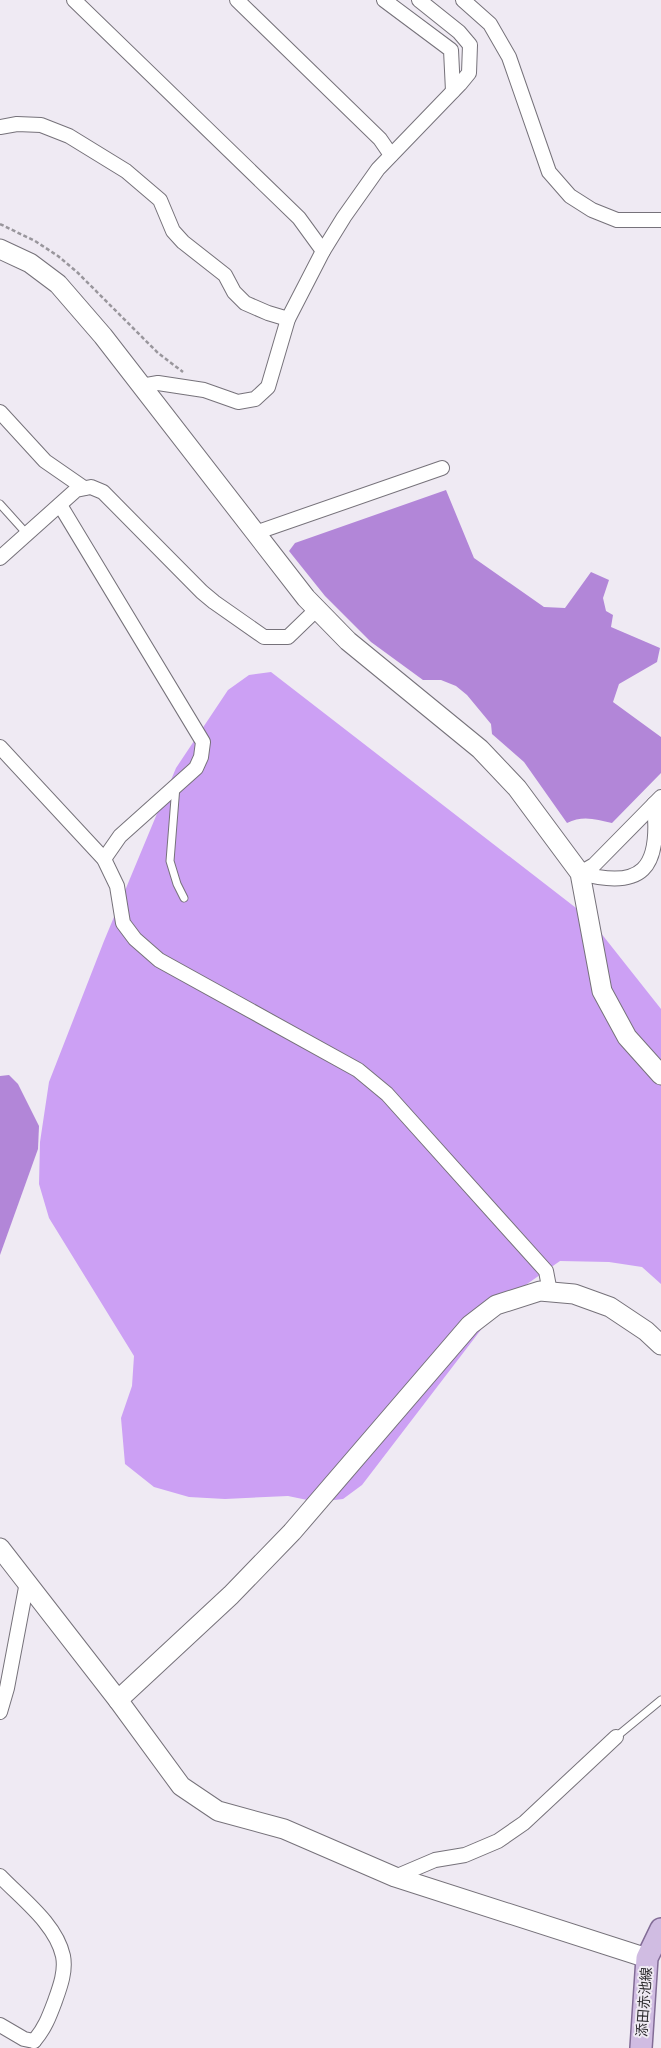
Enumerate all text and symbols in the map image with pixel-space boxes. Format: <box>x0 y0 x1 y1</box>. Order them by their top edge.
street label: 添田赤池線 <box>632 1966 655 2038</box>

